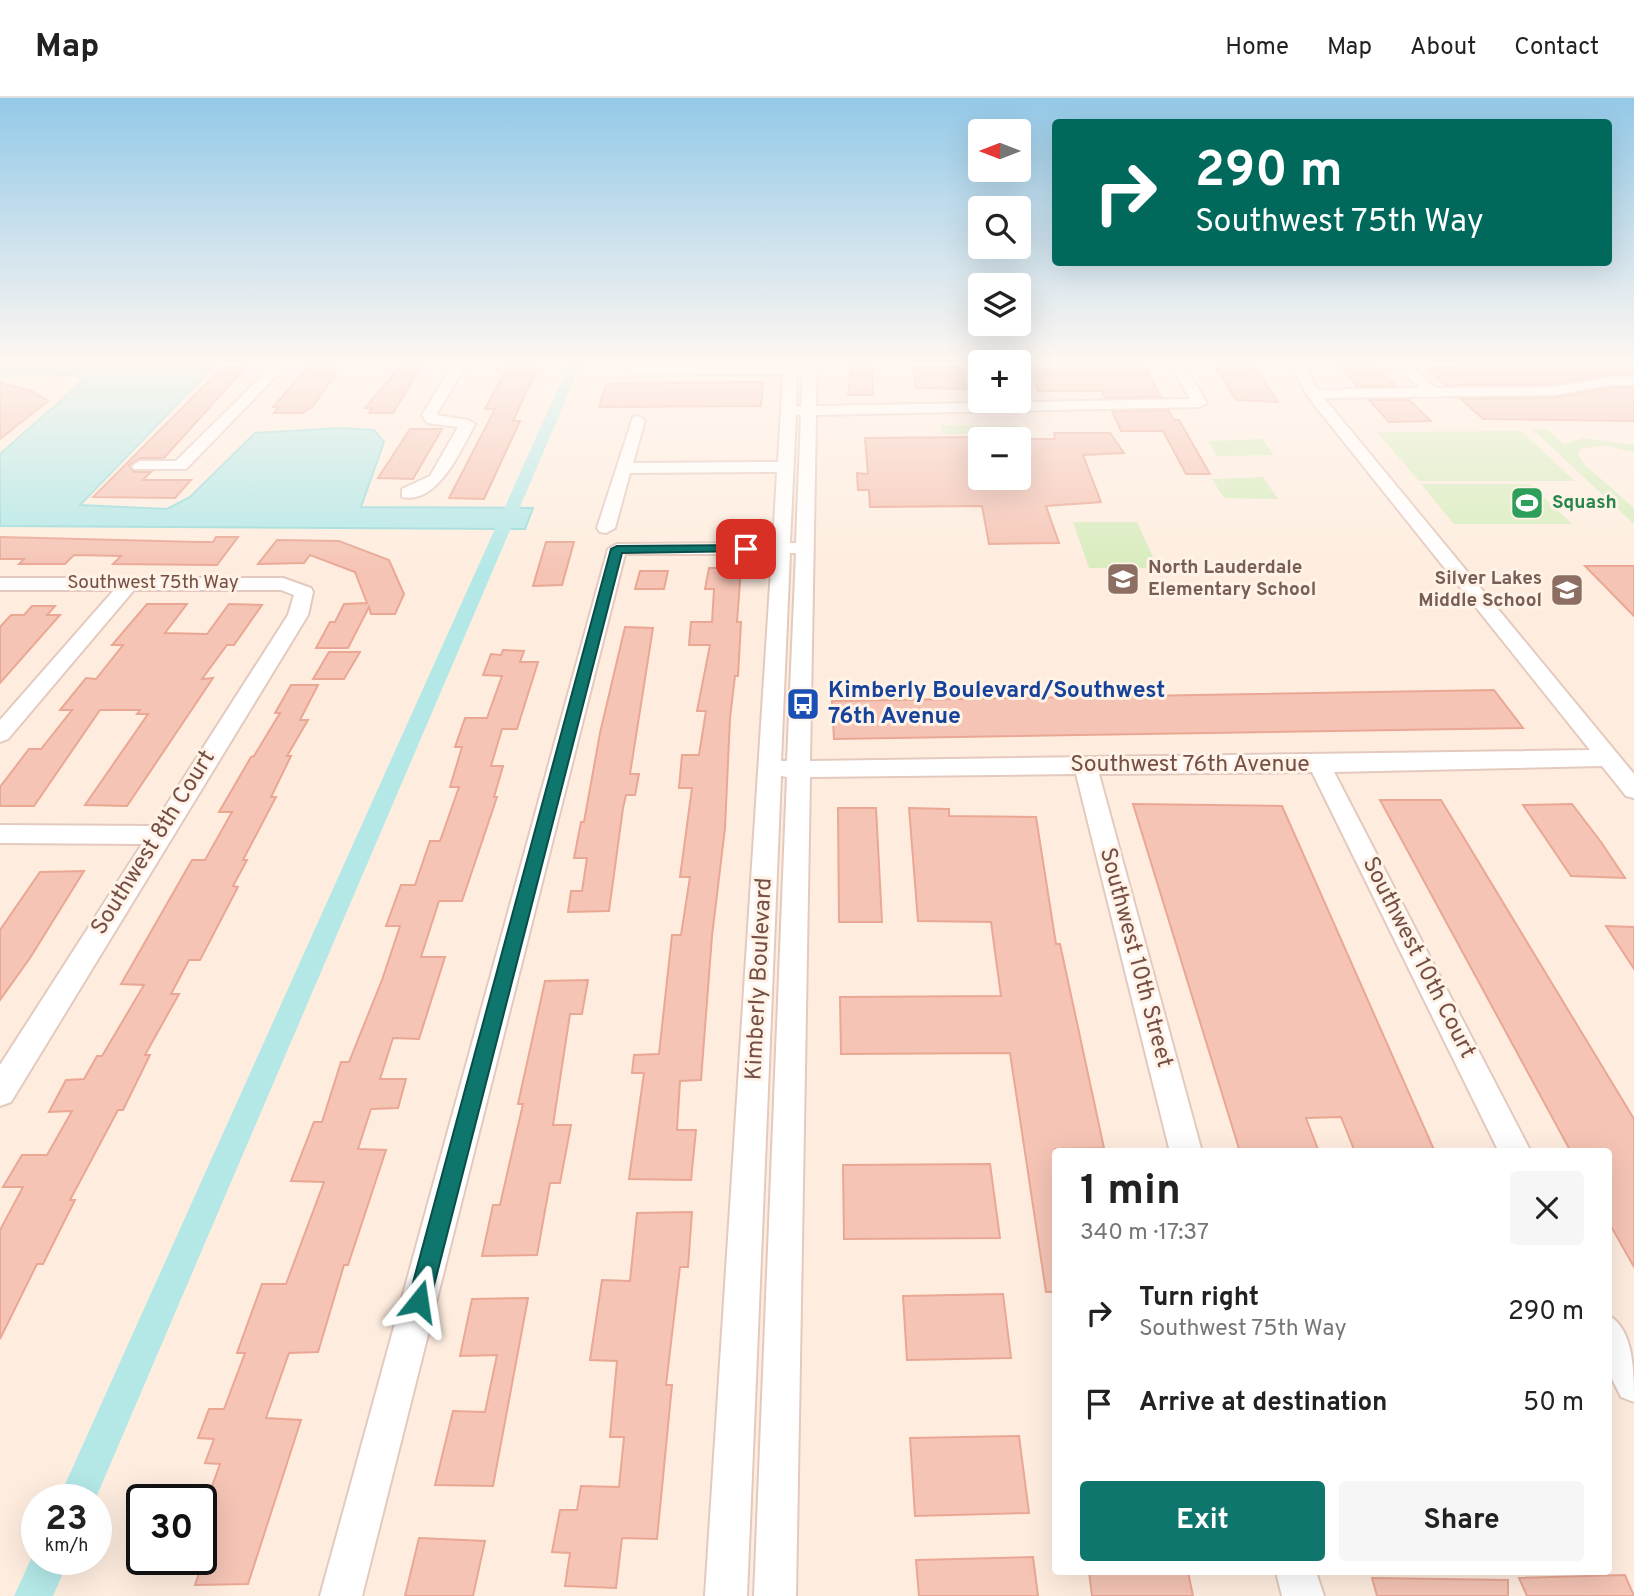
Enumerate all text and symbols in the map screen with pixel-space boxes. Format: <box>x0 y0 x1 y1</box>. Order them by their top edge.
text: Map <box>35 27 99 69</box>
text: Home <box>1225 33 1289 63</box>
text: Map <box>1327 33 1372 63</box>
text: About <box>1410 33 1476 63</box>
text: Contact <box>1514 33 1599 63</box>
north arrow <box>968 119 1031 182</box>
map controls <box>968 119 1031 490</box>
text: 290 m <box>1195 142 1343 204</box>
icon: right <box>1080 147 1171 238</box>
button: search <box>968 196 1031 259</box>
text: Southwest 75th Way <box>1195 203 1484 243</box>
button: layers <box>968 273 1031 336</box>
button: + <box>968 350 1031 413</box>
button: − <box>968 427 1031 490</box>
sports icon: Squash <box>1508 484 1546 522</box>
place label: Squash <box>1552 491 1617 515</box>
pin <box>716 519 776 579</box>
icon: arrive <box>727 530 765 568</box>
place label: North Lauderdale Elementary School <box>1148 556 1316 602</box>
school or university icon: North Lauderdale Elementary School <box>1104 560 1142 598</box>
place label: Silver Lakes Middle School <box>1418 567 1542 613</box>
street label: Southwest 75th Way <box>67 571 239 595</box>
school or university icon: Silver Lakes Middle School <box>1548 571 1586 609</box>
place label: Kimberly Boulevard/Southwest 76th Avenue <box>828 677 1165 732</box>
bus stop icon: Kimberly Boulevard/Southwest 76th Avenue <box>784 685 822 723</box>
street label: Southwest 8th Court <box>85 745 223 941</box>
street label: Southwest 76th Avenue <box>1070 751 1310 780</box>
street label: Southwest 10th Street <box>1092 845 1178 1071</box>
street label: Southwest 10th Court <box>1355 853 1481 1063</box>
street label: Kimberly Boulevard <box>740 877 780 1081</box>
text: 1 min <box>1080 1166 1181 1219</box>
button: close <box>1510 1171 1584 1245</box>
text: 340 m · 17:37 <box>1080 1219 1209 1248</box>
position arrow <box>382 1264 456 1338</box>
text: Turn right <box>1139 1282 1259 1315</box>
icon: right <box>1080 1294 1118 1332</box>
text: 290 m <box>1508 1296 1584 1329</box>
text: Southwest 75th Way <box>1139 1315 1347 1344</box>
icon: arrive <box>1080 1385 1118 1423</box>
text: Arrive at destination <box>1139 1387 1387 1420</box>
text: 50 m <box>1523 1387 1584 1420</box>
button: Exit <box>1080 1481 1325 1561</box>
button: Share <box>1339 1481 1584 1561</box>
speed limit sign: 30 <box>126 1484 217 1575</box>
text: 23 <box>45 1498 88 1542</box>
text: km/h <box>45 1535 88 1558</box>

